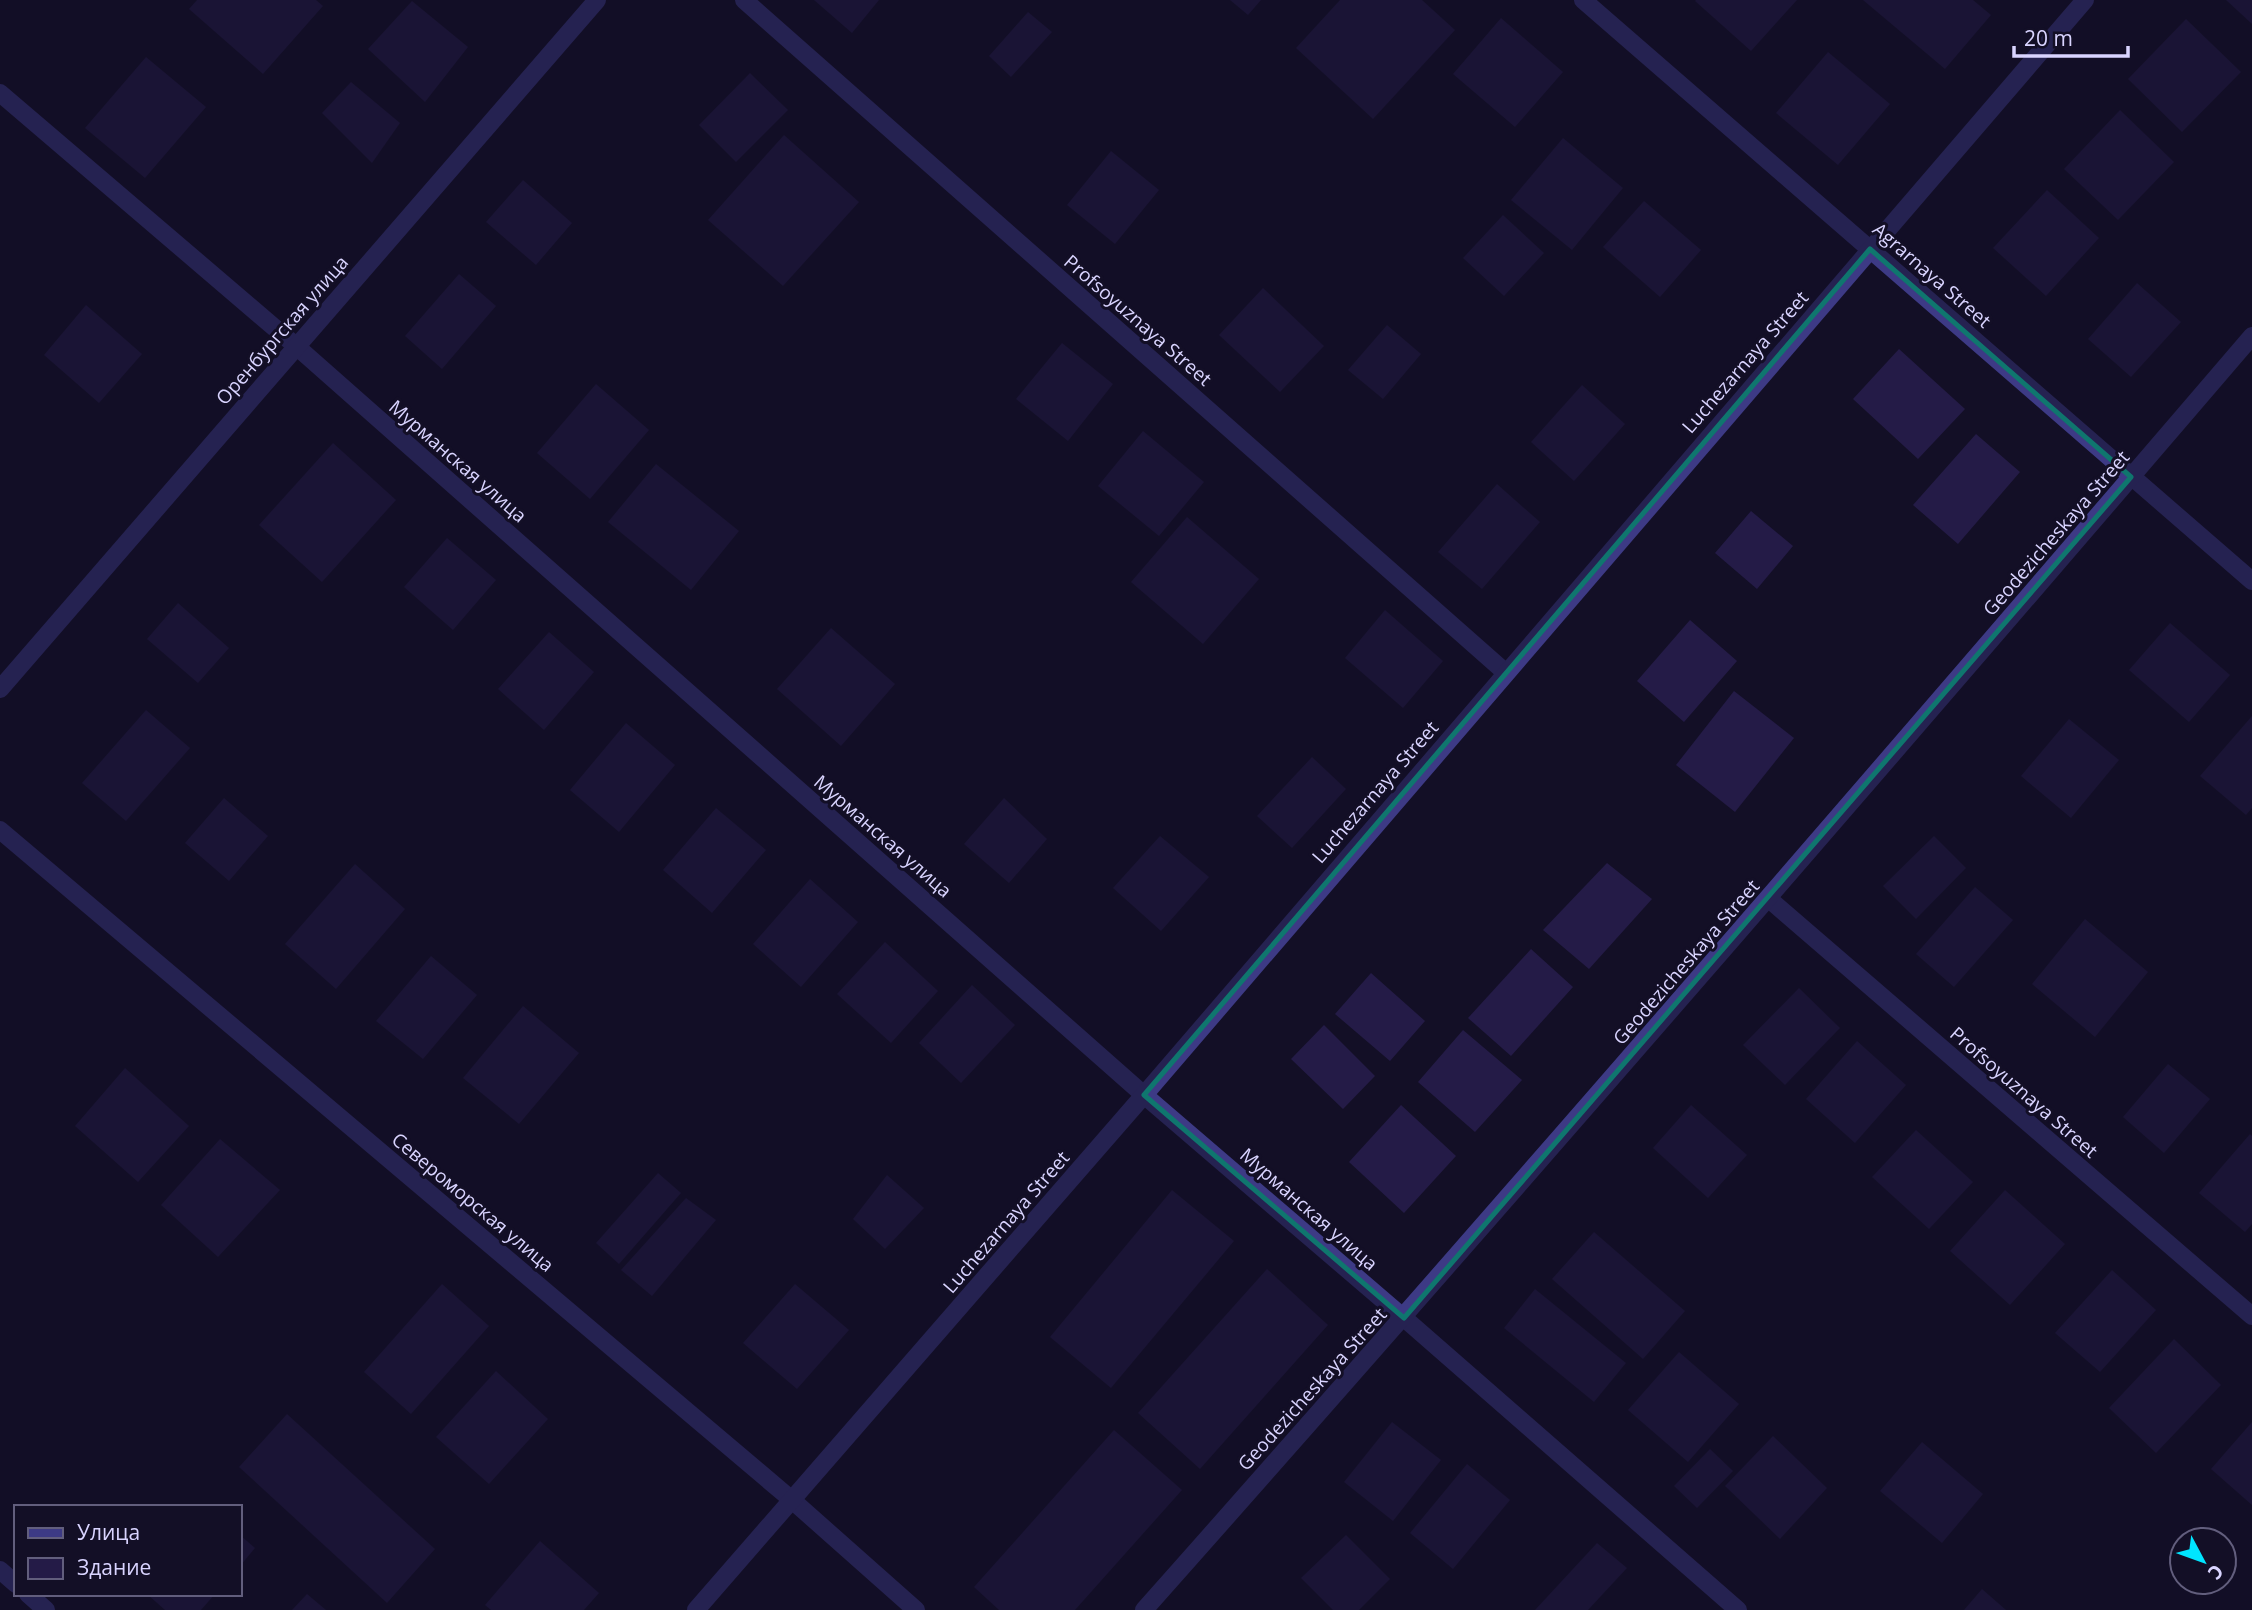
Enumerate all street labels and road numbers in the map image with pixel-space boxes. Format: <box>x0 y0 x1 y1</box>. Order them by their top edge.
street label: Agrarnaya Street <box>1867 216 1997 334</box>
street label: Profsoyuznaya Street <box>1059 249 1218 392</box>
street label: Оренбургская улица <box>210 250 354 410</box>
street label: Luchezarnaya Street <box>1676 285 1814 439</box>
street label: Мурманская улица <box>384 394 532 528</box>
street label: Geodezicheskaya Street <box>1977 445 2135 621</box>
street label: Luchezarnaya Street <box>1306 715 1444 869</box>
street label: Мурманская улица <box>809 769 957 903</box>
street label: Geodezicheskaya Street <box>1607 874 1765 1050</box>
street label: Profsoyuznaya Street <box>1945 1021 2104 1164</box>
street label: Североморская улица <box>386 1126 560 1278</box>
street label: Мурманская улица <box>1235 1142 1383 1276</box>
street label: Luchezarnaya Street <box>937 1145 1075 1299</box>
street label: Geodezicheskaya Street <box>1232 1302 1392 1476</box>

